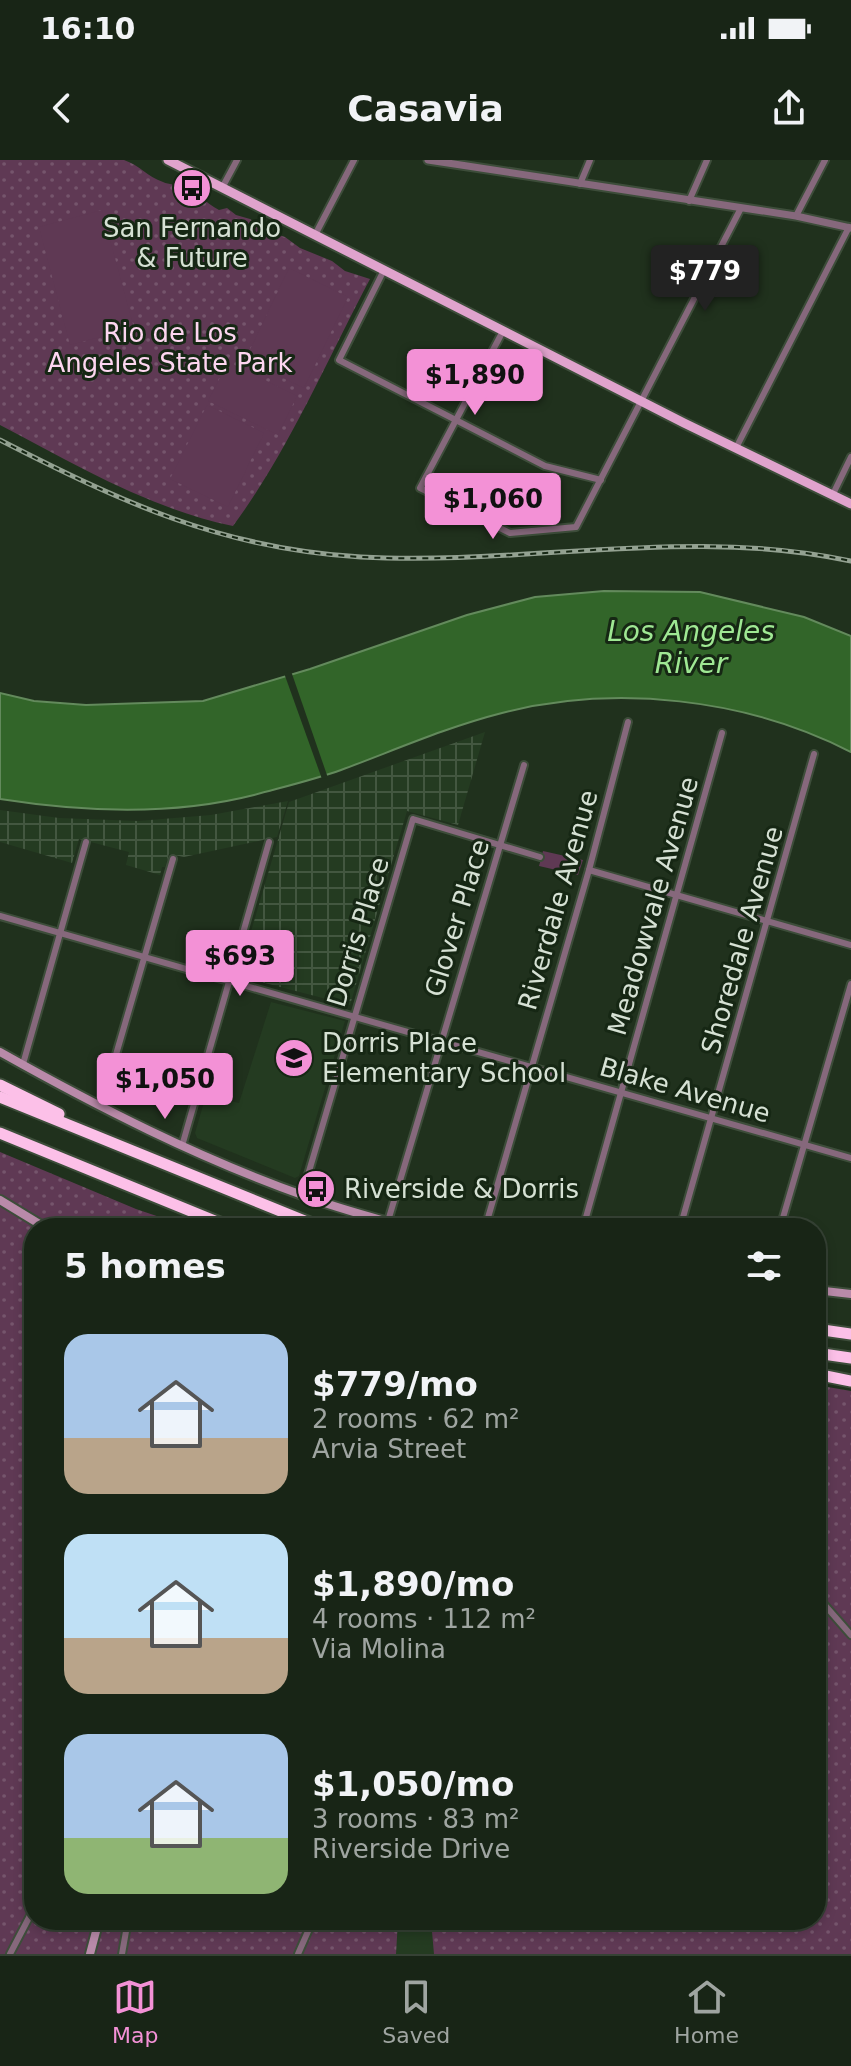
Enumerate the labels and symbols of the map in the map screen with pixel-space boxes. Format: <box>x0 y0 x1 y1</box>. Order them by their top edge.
bus stop icon: San Fernando & Future <box>171 167 213 209</box>
place label: San Fernando & Future <box>103 213 281 273</box>
pin: $779 <box>658 245 752 313</box>
park label: Rio de Los Angeles State Park <box>47 318 293 378</box>
pin: $1,890 <box>410 349 540 417</box>
pin: $1,060 <box>428 473 558 541</box>
water label: Los Angeles River <box>607 615 775 680</box>
street label: Meadowvale Avenue <box>602 773 704 1039</box>
street label: Riverdale Avenue <box>512 787 604 1013</box>
street label: Shoredale Avenue <box>695 823 789 1057</box>
street label: Glover Place <box>419 836 495 1000</box>
street label: Dorris Place <box>321 853 395 1011</box>
pin: $693 <box>193 930 287 998</box>
place label: Dorris Place Elementary School <box>322 1028 566 1088</box>
school or university icon: Dorris Place Elementary School <box>273 1037 315 1079</box>
street label: Blake Avenue <box>596 1051 774 1129</box>
pin: $1,050 <box>100 1053 230 1121</box>
bus stop icon: Riverside & Dorris <box>295 1168 337 1210</box>
place label: Riverside & Dorris <box>344 1174 579 1204</box>

